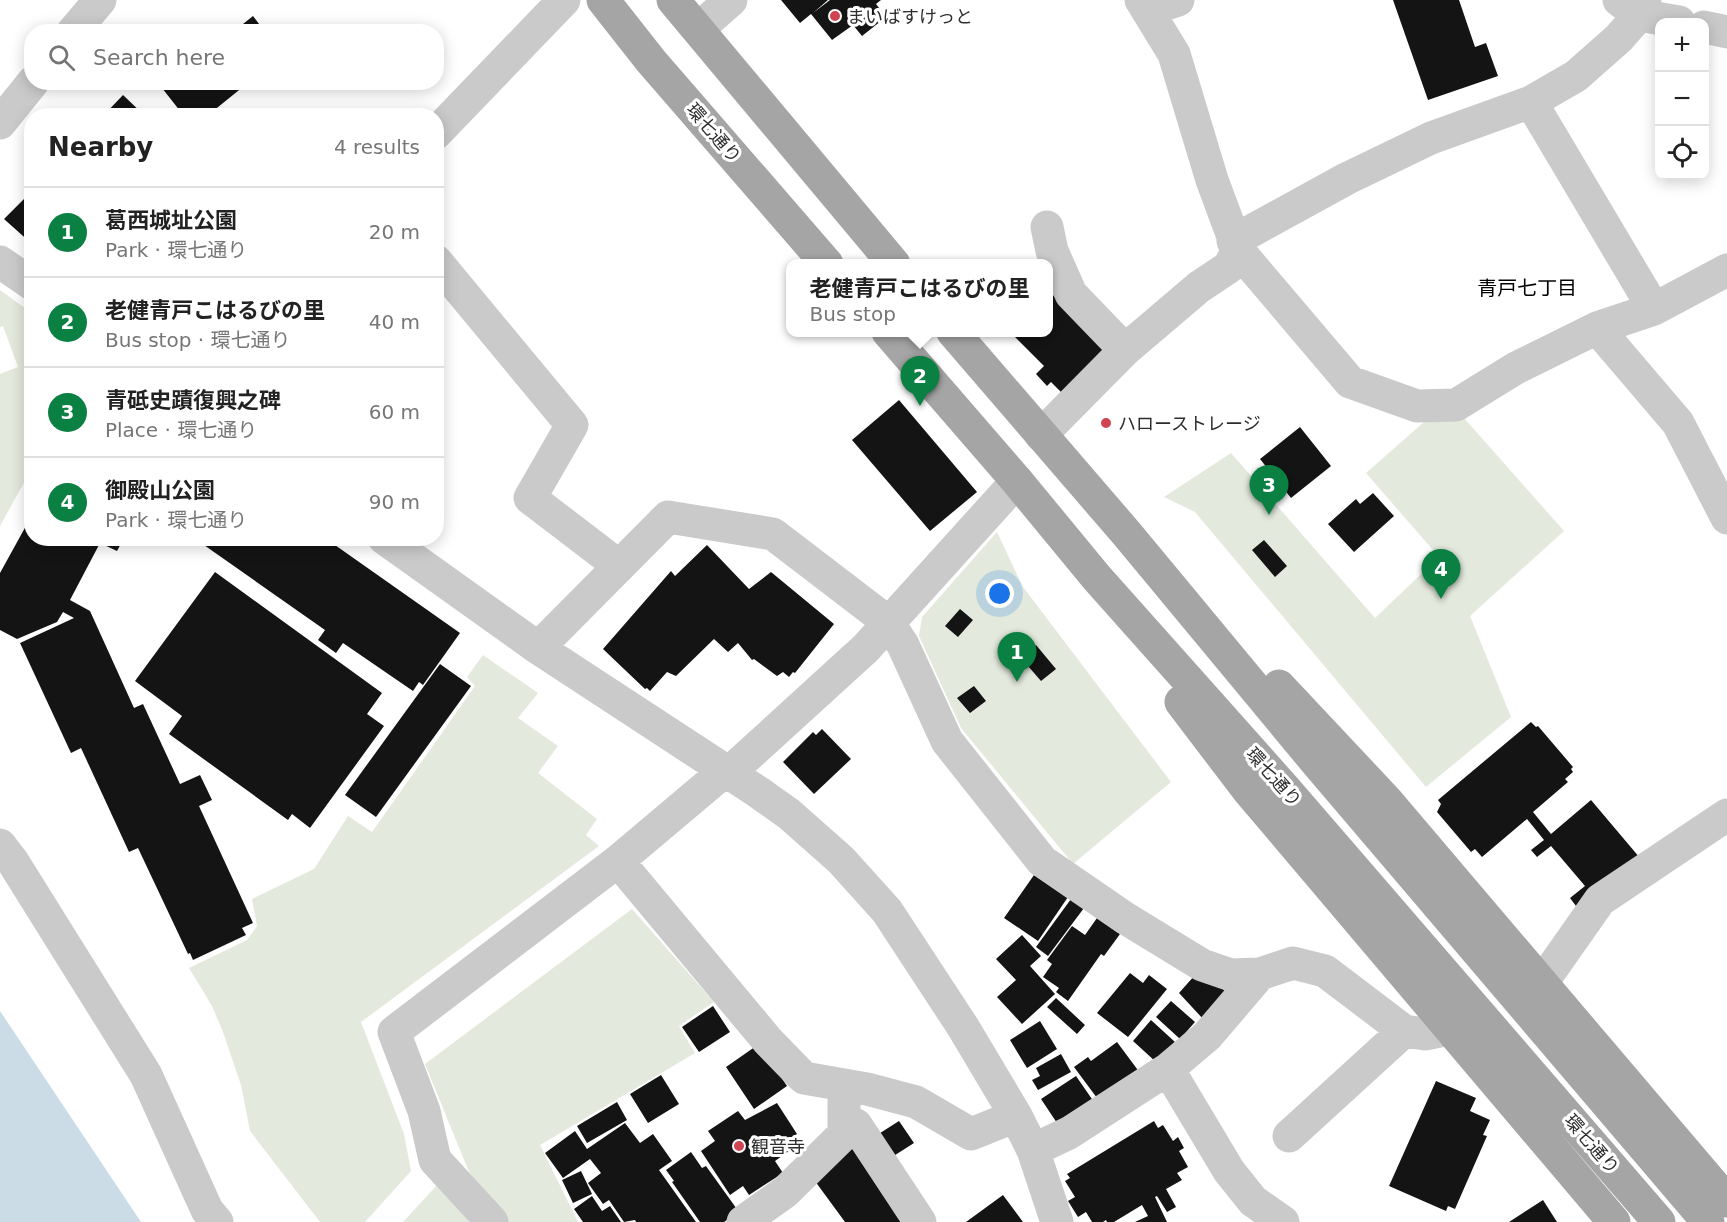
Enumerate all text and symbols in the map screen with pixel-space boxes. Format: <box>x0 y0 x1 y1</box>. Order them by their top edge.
place label: まいばすけっと <box>847 6 973 27</box>
marker: まいばすけっと <box>828 9 842 23</box>
map controls <box>1655 18 1709 180</box>
button: + <box>1655 18 1709 72</box>
search box <box>24 24 444 90</box>
icon: search <box>45 41 78 74</box>
text: Search here <box>93 45 225 70</box>
button: − <box>1655 72 1709 126</box>
street label: 環七通り <box>682 99 746 167</box>
button: locate <box>1655 126 1709 180</box>
text: Nearby <box>48 132 153 162</box>
text: 4 results <box>334 135 420 159</box>
text: 葛西城址公園 <box>105 208 237 233</box>
text: 1 <box>61 220 74 244</box>
text: 20 m <box>369 220 420 244</box>
text: Park · 環七通り <box>105 238 247 262</box>
popup <box>786 259 1053 337</box>
text: 老健青戸こはるびの里 <box>809 276 1030 301</box>
district label: 青戸七丁目 <box>1477 276 1577 300</box>
text: 老健青戸こはるびの里 <box>105 298 325 323</box>
text: Bus stop <box>809 302 896 326</box>
text: 2 <box>61 310 74 334</box>
text: 40 m <box>369 310 420 334</box>
text: Bus stop · 環七通り <box>105 328 290 352</box>
pin: 2 <box>900 356 940 406</box>
text: 青砥史蹟復興之碑 <box>105 388 281 413</box>
text: 3 <box>61 400 74 424</box>
text: 60 m <box>369 400 420 424</box>
place label: ハローストレージ <box>1118 413 1261 434</box>
marker: ハローストレージ <box>1099 416 1113 430</box>
text: Place · 環七通り <box>105 418 257 442</box>
pin: 3 <box>1250 466 1288 515</box>
text: 御殿山公園 <box>105 478 215 503</box>
text: 4 <box>61 490 74 514</box>
text: 90 m <box>369 490 420 514</box>
text: Park · 環七通り <box>105 508 247 532</box>
pin: 4 <box>1422 550 1460 599</box>
your location <box>985 579 1014 608</box>
pin: 1 <box>998 632 1036 682</box>
street label: 環七通り <box>1242 743 1306 811</box>
street label: 環七通り <box>1560 1110 1624 1178</box>
place label: 観音寺 <box>751 1136 805 1157</box>
marker: 観音寺 <box>732 1139 746 1153</box>

